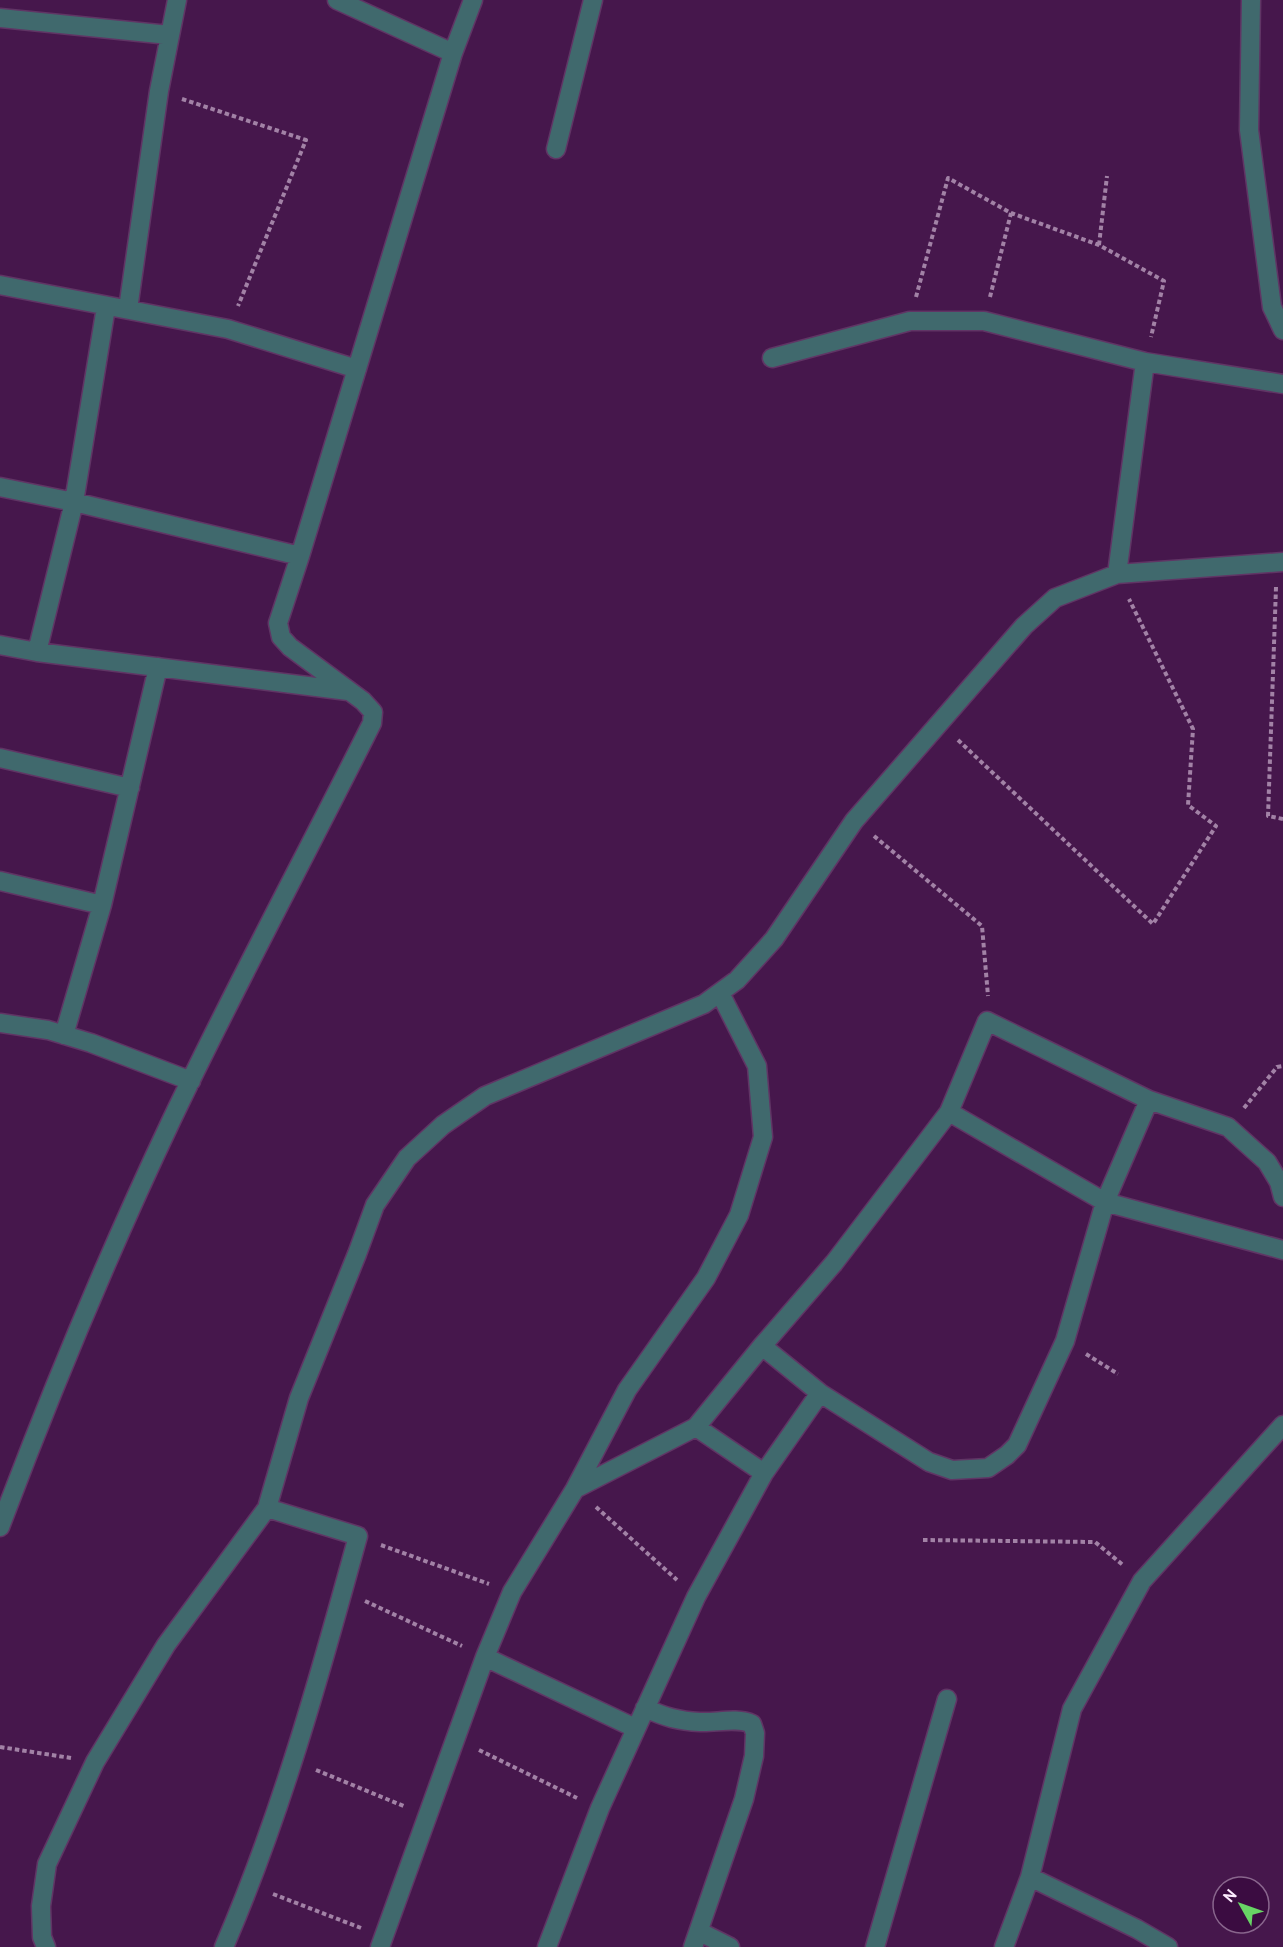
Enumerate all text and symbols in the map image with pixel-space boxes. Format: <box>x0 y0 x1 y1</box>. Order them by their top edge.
north arrow <box>1211 1875 1271 1935</box>
text: N <box>1218 1885 1241 1906</box>

